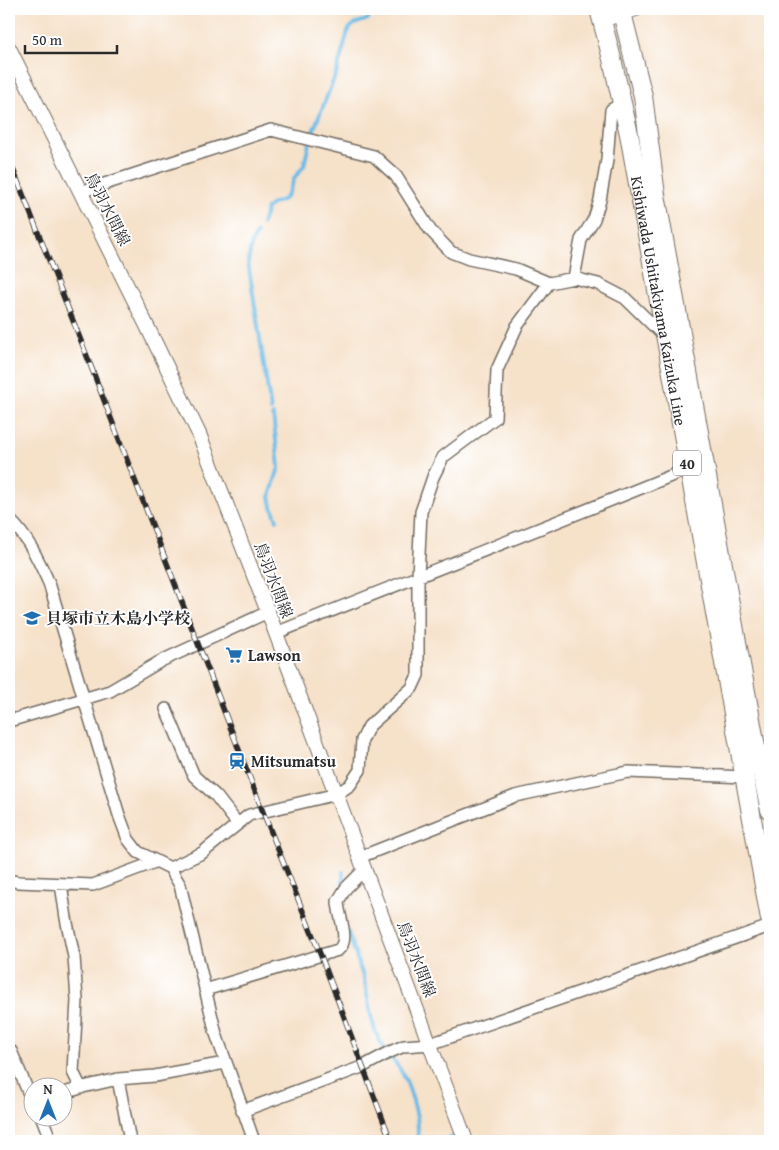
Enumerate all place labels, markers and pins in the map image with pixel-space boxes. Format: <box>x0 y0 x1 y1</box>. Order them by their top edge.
place label: 貝塚市立木島小学校 <box>46 606 191 630</box>
school or university icon: 貝塚市立木島小学校 <box>22 608 42 628</box>
place label: Lawson <box>248 643 301 667</box>
supermarket icon: Lawson <box>224 645 244 665</box>
place label: Mitsumatsu <box>251 749 337 773</box>
station icon: Mitsumatsu <box>227 751 247 771</box>

